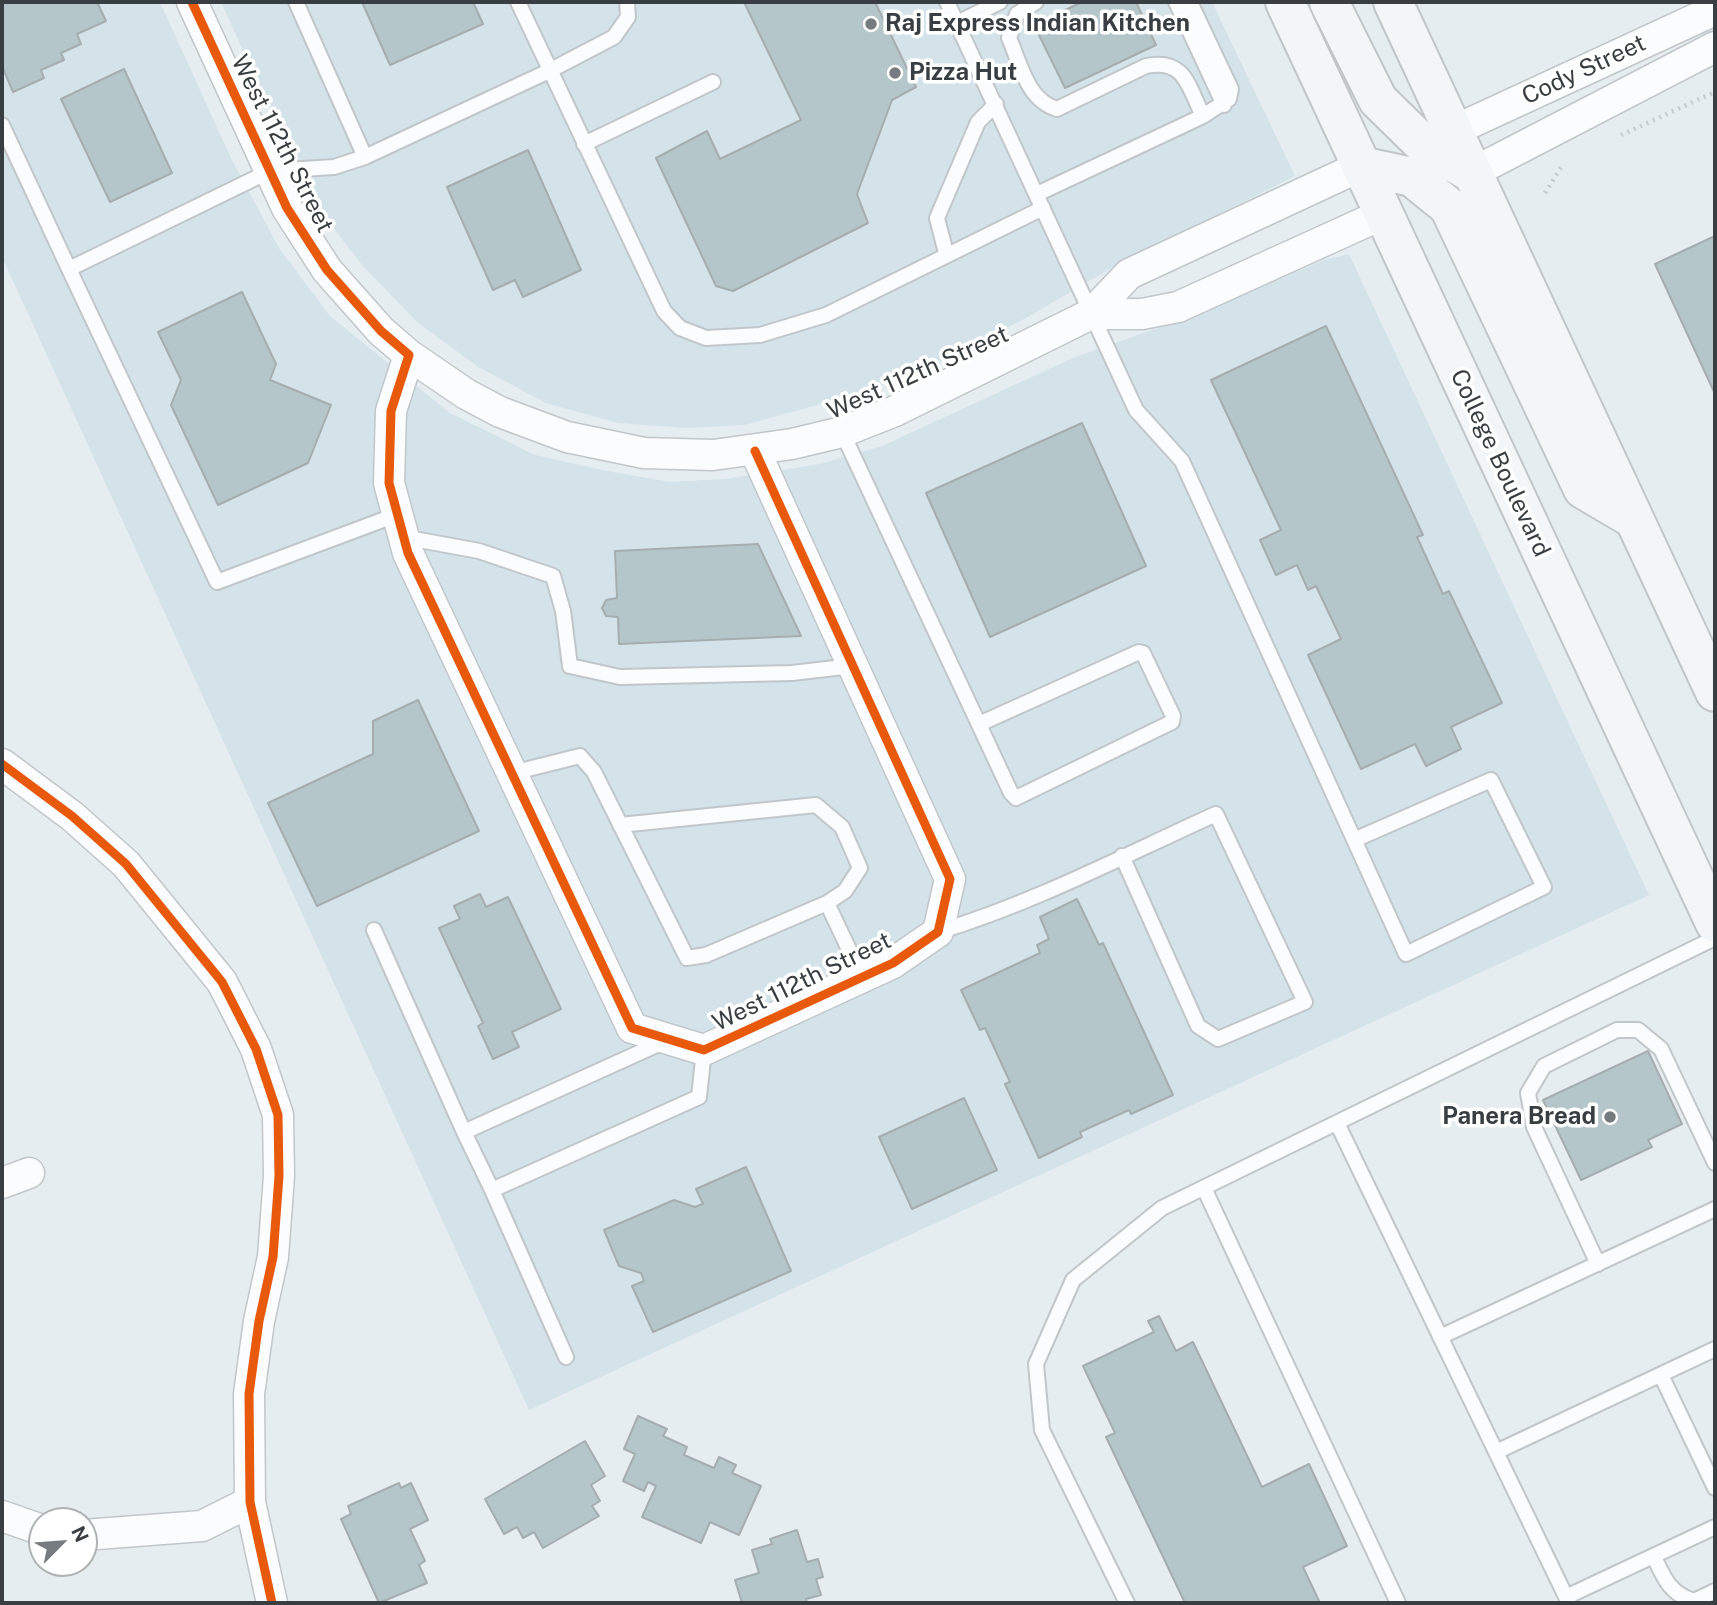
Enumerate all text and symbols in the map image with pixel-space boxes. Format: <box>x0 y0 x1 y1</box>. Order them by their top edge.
place label: Raj Express Indian Kitchen <box>885 10 1190 38</box>
marker: Raj Express Indian Kitchen <box>863 16 879 32</box>
street label: Cody Street <box>1518 29 1650 111</box>
street label: West 112th Street <box>225 50 339 238</box>
place label: Pizza Hut <box>909 59 1017 87</box>
marker: Pizza Hut <box>887 65 903 81</box>
street label: West 112th Street <box>823 320 1013 426</box>
street label: College Boulevard <box>1444 365 1556 561</box>
street label: West 112th Street <box>708 926 896 1038</box>
place label: Panera Bread <box>1442 1103 1596 1131</box>
marker: Panera Bread <box>1602 1109 1618 1125</box>
north arrow <box>28 1507 98 1577</box>
text: N <box>67 1523 93 1545</box>

